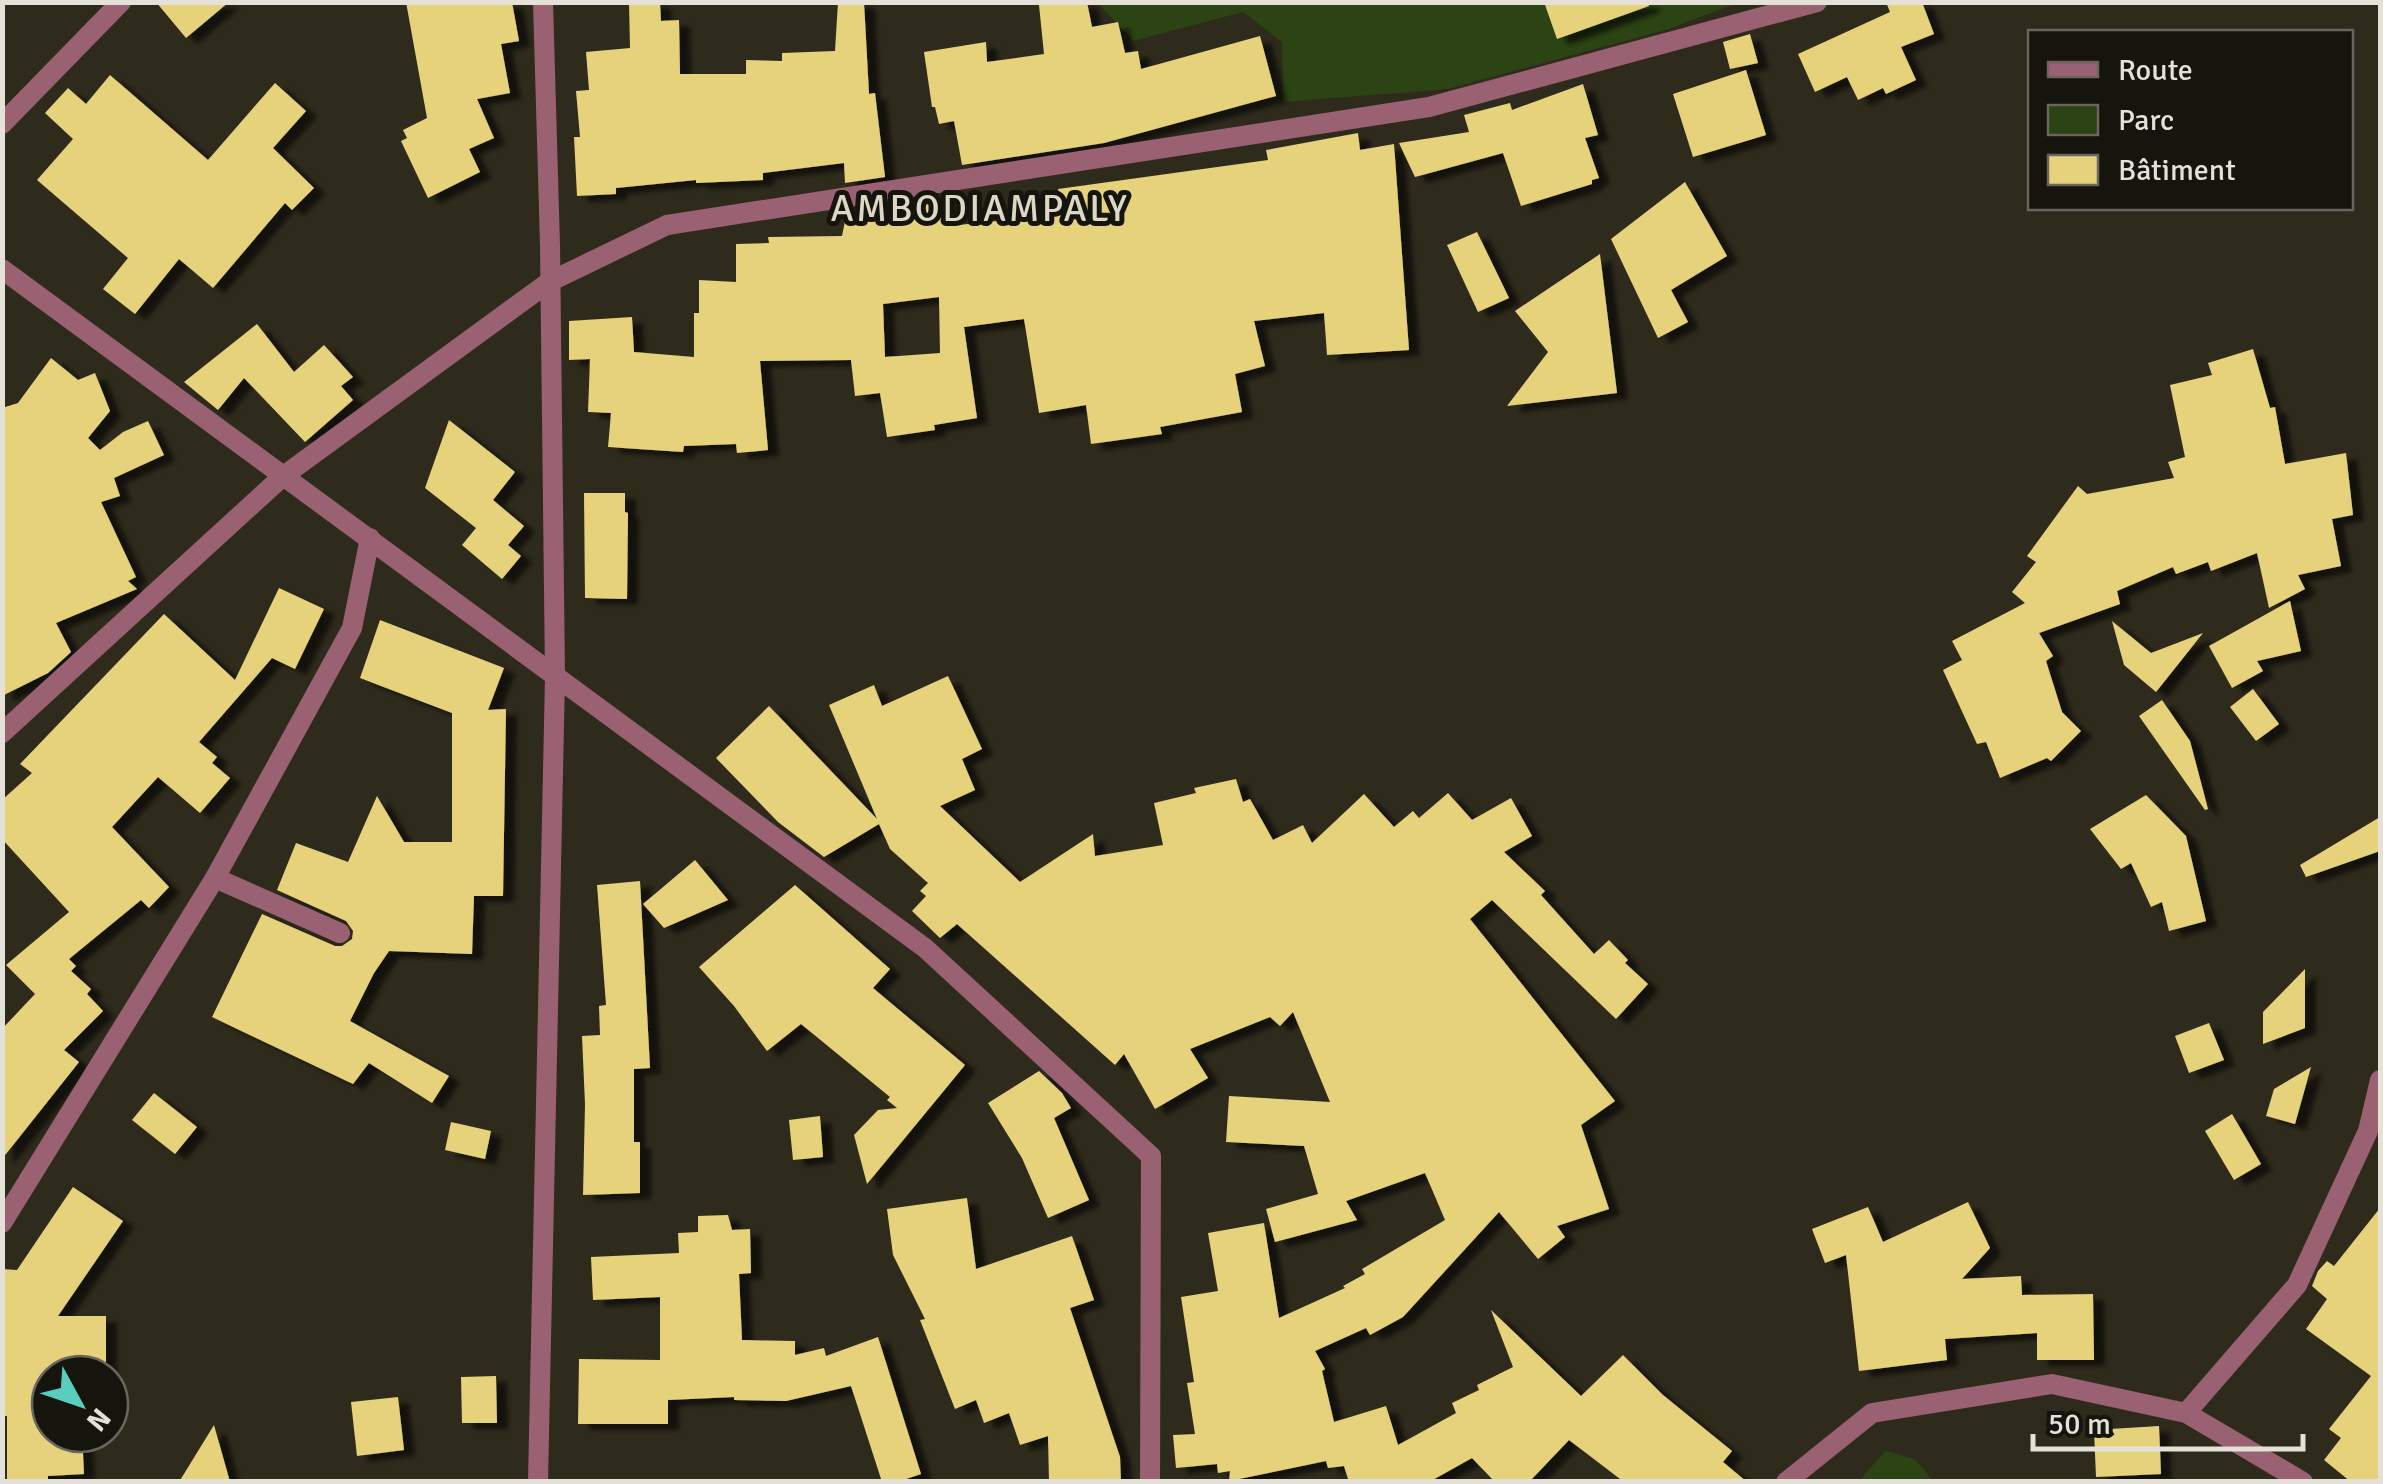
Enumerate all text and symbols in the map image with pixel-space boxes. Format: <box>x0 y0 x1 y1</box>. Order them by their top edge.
legend <box>2028 30 2353 210</box>
text: Route <box>2118 52 2193 89</box>
text: Parc <box>2118 102 2174 139</box>
text: Bâtiment <box>2118 152 2236 189</box>
district label: AMBODIAMPALY <box>831 185 1129 232</box>
north arrow <box>30 1354 130 1454</box>
scale bar <box>2033 1389 2303 1451</box>
text: N <box>79 1401 118 1438</box>
text: 50 m <box>2048 1406 2111 1443</box>

